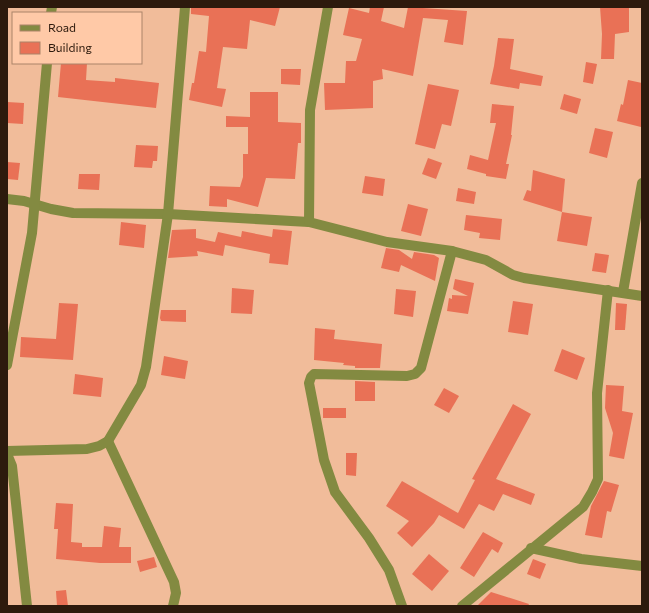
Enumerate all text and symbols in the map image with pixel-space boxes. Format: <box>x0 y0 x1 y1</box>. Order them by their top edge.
legend <box>12 12 142 64</box>
text: Road <box>48 20 76 34</box>
text: Building <box>48 40 92 54</box>

